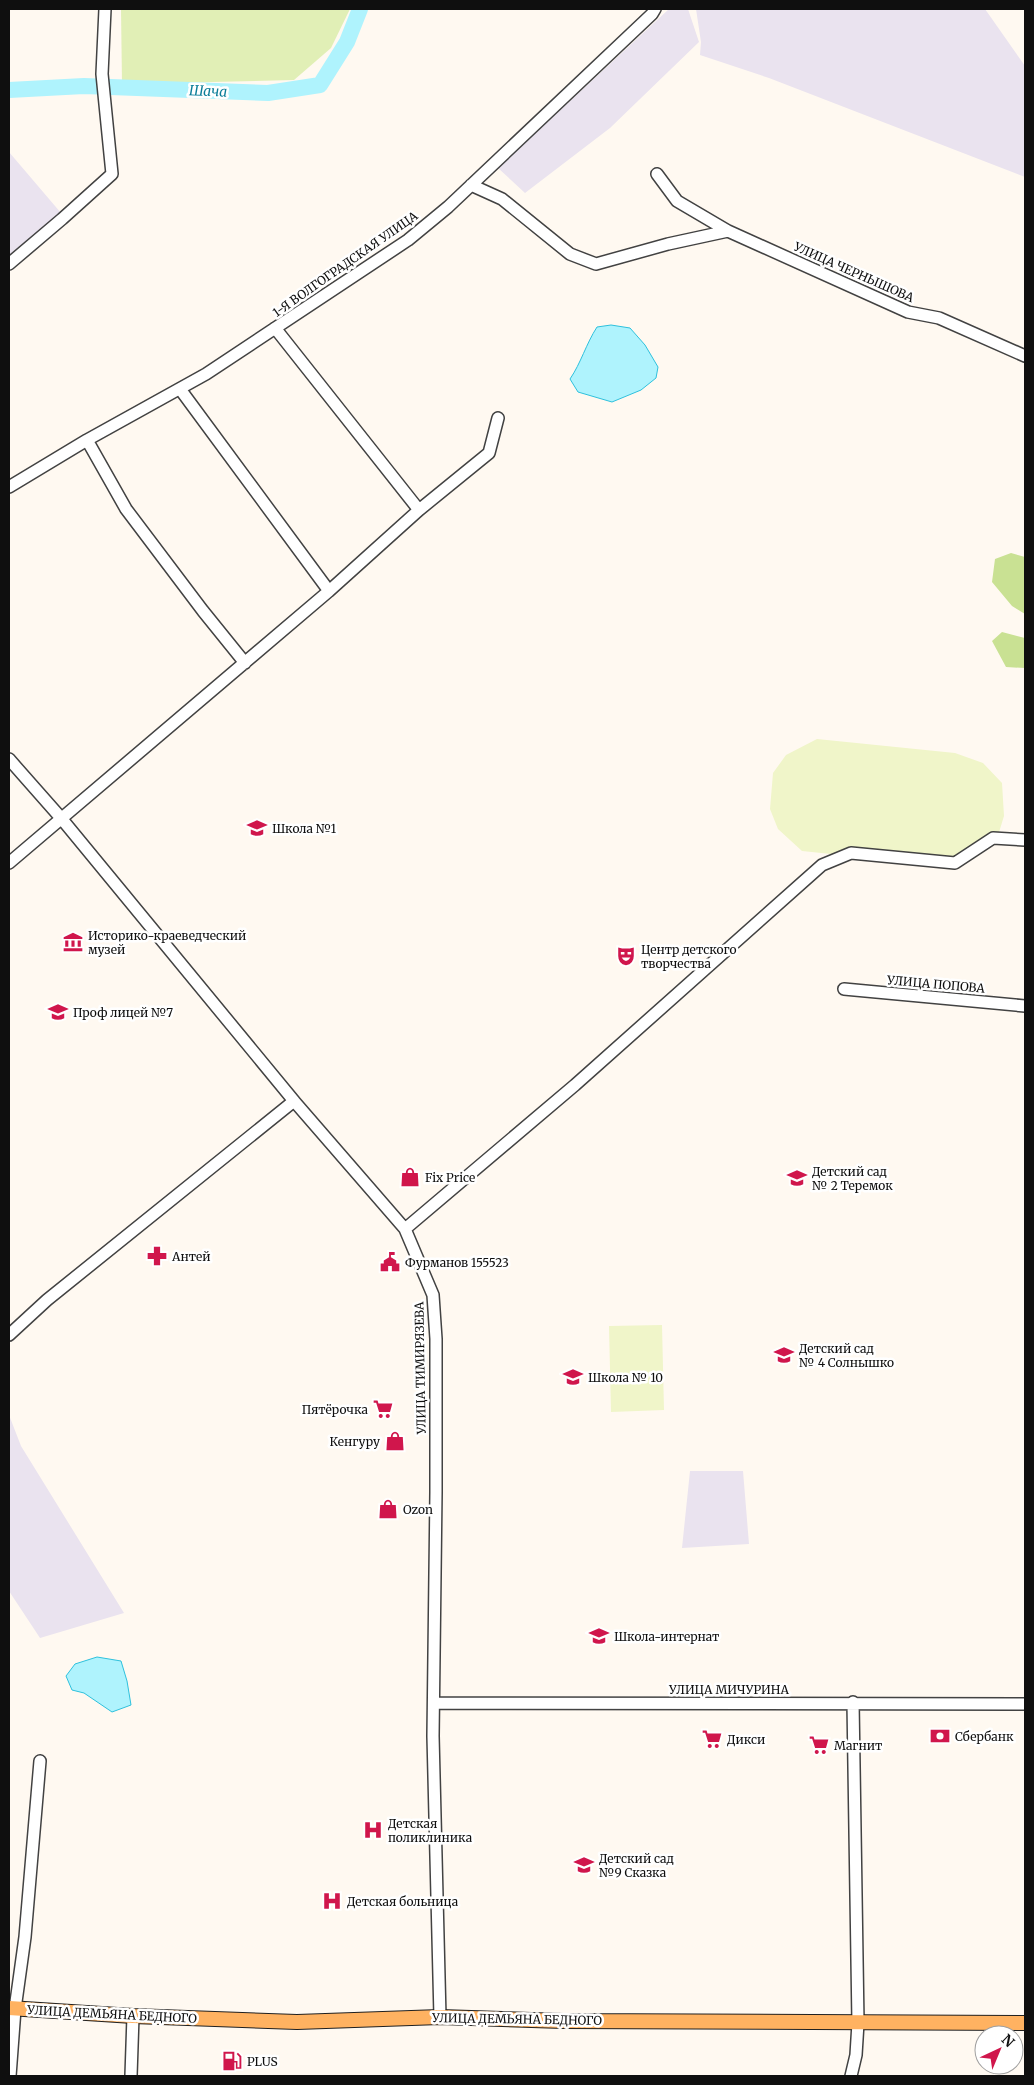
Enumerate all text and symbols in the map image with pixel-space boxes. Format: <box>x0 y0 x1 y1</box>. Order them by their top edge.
water label: Шача <box>189 81 227 101</box>
street label: 1-Я ВОЛГОГРАДСКАЯ УЛИЦА <box>270 208 421 320</box>
street label: УЛИЦА ЧЕРНЫШОВА <box>791 238 917 305</box>
school or university icon: Школа №1 <box>246 817 268 839</box>
place label: Школа №1 <box>272 821 337 836</box>
place label: Историко-краеведческий музей <box>88 928 246 957</box>
museum icon: Историко-краеведческий музей <box>62 931 84 953</box>
place label: Центр детского творчества <box>641 942 737 971</box>
theatre icon: Центр детского творчества <box>615 945 637 967</box>
street label: УЛИЦА ПОПОВА <box>885 972 986 996</box>
school or university icon: Проф лицей №7 <box>47 1001 69 1023</box>
place label: Проф лицей №7 <box>73 1005 173 1020</box>
place label: Детский сад № 2 Теремок <box>812 1164 893 1193</box>
shop icon: Fix Price <box>399 1166 421 1188</box>
school or university icon: Детский сад № 2 Теремок <box>786 1167 808 1189</box>
place label: Fix Price <box>425 1170 475 1185</box>
pharmacy icon: Антей <box>146 1245 168 1267</box>
place label: Антей <box>171 1249 211 1264</box>
public building icon: Фурманов 155523 <box>379 1251 401 1273</box>
place label: Фурманов 155523 <box>405 1255 509 1270</box>
street label: УЛИЦА ТИМИРЯЗЕВА <box>411 1301 429 1436</box>
place label: Детский сад № 4 Солнышко <box>799 1341 894 1370</box>
school or university icon: Детский сад № 4 Солнышко <box>773 1344 795 1366</box>
school or university icon: Школа № 10 <box>562 1366 584 1388</box>
place label: Школа № 10 <box>588 1370 663 1385</box>
supermarket icon: Пятёрочка <box>372 1398 394 1420</box>
place label: Пятёрочка <box>302 1402 369 1417</box>
shop icon: Кенгуру <box>384 1430 406 1452</box>
place label: Кенгуру <box>330 1434 380 1449</box>
shop icon: Ozon <box>377 1498 399 1520</box>
place label: Ozon <box>403 1502 433 1517</box>
school or university icon: Школа-интернат <box>588 1625 610 1647</box>
place label: Школа-интернат <box>614 1629 719 1644</box>
street label: УЛИЦА МИЧУРИНА <box>668 1682 789 1697</box>
bank icon: Сбербанк <box>929 1725 951 1747</box>
supermarket icon: Дикси <box>701 1728 723 1750</box>
place label: Сбербанк <box>955 1729 1014 1744</box>
place label: Дикси <box>727 1732 765 1747</box>
supermarket icon: Магнит <box>808 1734 830 1756</box>
place label: Магнит <box>834 1738 882 1753</box>
place label: Детская поликлиника <box>388 1816 473 1845</box>
hospital icon: Детская поликлиника <box>362 1819 384 1841</box>
place label: Детский сад №9 Сказка <box>599 1851 674 1880</box>
school or university icon: Детский сад №9 Сказка <box>573 1854 595 1876</box>
hospital icon: Детская больница <box>321 1890 343 1912</box>
place label: Детская больница <box>347 1894 459 1909</box>
street label: УЛИЦА ДЕМЬЯНА БЕДНОГО <box>26 2002 198 2026</box>
street label: УЛИЦА ДЕМЬЯНА БЕДНОГО <box>431 2010 602 2028</box>
north arrow <box>974 2025 1024 2075</box>
text: N <box>998 2030 1018 2051</box>
fuel station icon: PLUS <box>221 2050 243 2072</box>
place label: PLUS <box>247 2054 278 2069</box>

